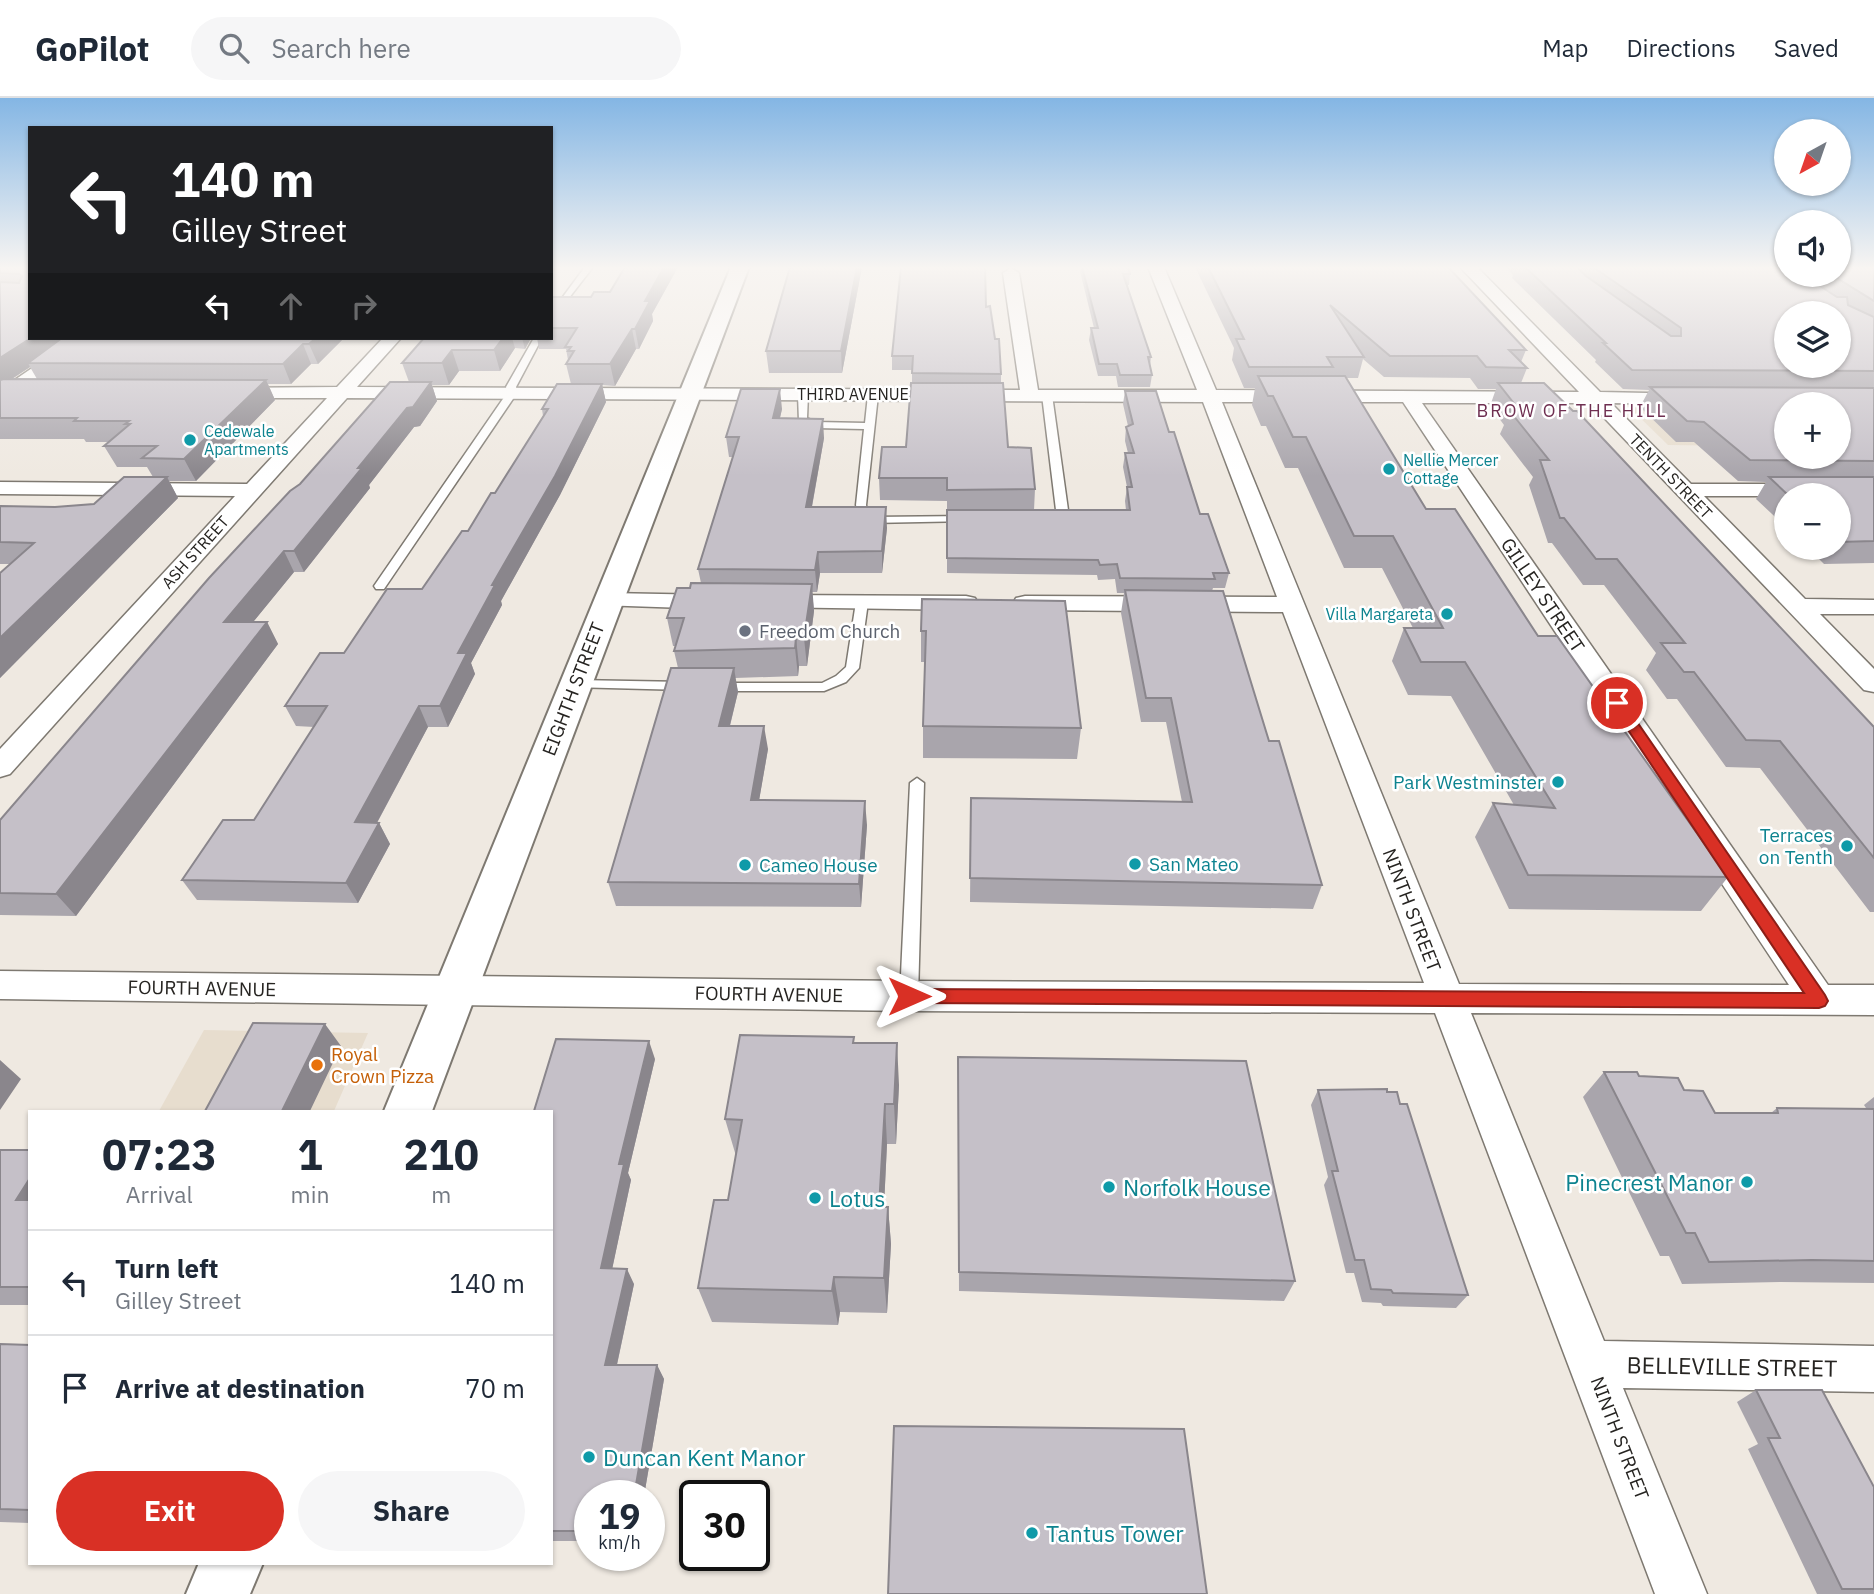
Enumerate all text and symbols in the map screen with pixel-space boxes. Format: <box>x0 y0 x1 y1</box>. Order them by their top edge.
search box <box>191 17 681 80</box>
text: GoPilot <box>35 27 149 70</box>
icon: search <box>215 29 253 67</box>
text: Search here <box>271 31 411 65</box>
text: Map <box>1542 32 1588 64</box>
text: Directions <box>1626 32 1736 64</box>
text: Saved <box>1774 32 1839 64</box>
north arrow <box>1774 119 1852 196</box>
map controls <box>1774 119 1851 560</box>
text: 140 m <box>171 147 315 210</box>
icon: left <box>56 154 147 245</box>
text: Gilley Street <box>171 209 347 251</box>
button: sound <box>1774 210 1851 287</box>
icon: left <box>199 287 237 325</box>
icon: ahead <box>272 287 310 325</box>
icon: right <box>345 287 383 325</box>
button: layers <box>1774 301 1851 378</box>
street label: THIRD AVENUE <box>797 384 909 404</box>
button: + <box>1774 392 1851 469</box>
district label: BROW OF THE HILL <box>1477 399 1667 422</box>
place label: Cedewale Apartments <box>204 421 289 459</box>
street label: TENTH STREET <box>1625 429 1717 523</box>
marker: Cedewale Apartments <box>182 432 198 448</box>
place label: Nellie Mercer Cottage <box>1403 450 1499 488</box>
marker: Nellie Mercer Cottage <box>1381 461 1397 477</box>
button: − <box>1774 483 1851 560</box>
street label: ASH STREET <box>157 512 233 592</box>
street label: GILLEY STREET <box>1496 533 1590 657</box>
place label: Villa Margareta <box>1326 604 1433 624</box>
marker: Villa Margareta <box>1439 606 1455 622</box>
street label: EIGHTH STREET <box>537 619 610 759</box>
place label: Freedom Church <box>759 619 900 643</box>
marker: Freedom Church <box>737 623 753 639</box>
pin <box>1587 673 1647 733</box>
icon: arrive <box>1598 684 1636 722</box>
place label: Park Westminster <box>1393 770 1544 794</box>
marker: Park Westminster <box>1550 774 1566 790</box>
place label: Terraces on Tenth <box>1759 823 1833 869</box>
marker: Terraces on Tenth <box>1839 838 1855 854</box>
street label: NINTH STREET <box>1377 845 1447 975</box>
place label: San Mateo <box>1149 852 1239 876</box>
place label: Cameo House <box>759 853 878 877</box>
marker: San Mateo <box>1127 856 1143 872</box>
marker: Cameo House <box>737 857 753 873</box>
position arrow <box>872 959 946 1033</box>
street label: FOURTH AVENUE <box>128 975 276 1001</box>
street label: FOURTH AVENUE <box>695 981 843 1007</box>
place label: Royal Crown Pizza <box>331 1042 434 1088</box>
marker: Royal Crown Pizza <box>309 1057 325 1073</box>
text: 07:23 <box>102 1127 217 1182</box>
text: 1 <box>297 1127 323 1182</box>
text: 210 <box>403 1127 479 1182</box>
place label: Pinecrest Manor <box>1565 1167 1734 1197</box>
place label: Norfolk House <box>1123 1172 1271 1202</box>
marker: Pinecrest Manor <box>1739 1174 1755 1190</box>
text: Arrival <box>126 1179 193 1209</box>
text: min <box>291 1179 329 1209</box>
text: m <box>431 1179 451 1209</box>
marker: Norfolk House <box>1101 1179 1117 1195</box>
place label: Lotus <box>829 1183 886 1213</box>
marker: Lotus <box>807 1190 823 1206</box>
text: Turn left <box>115 1251 218 1285</box>
icon: left <box>56 1264 94 1302</box>
text: 140 m <box>449 1266 525 1300</box>
text: Gilley Street <box>115 1285 242 1315</box>
street label: BELLEVILLE STREET <box>1626 1349 1838 1383</box>
icon: arrive <box>56 1369 94 1407</box>
text: Arrive at destination <box>115 1371 365 1405</box>
text: 70 m <box>465 1371 525 1405</box>
street label: NINTH STREET <box>1585 1373 1655 1503</box>
place label: Duncan Kent Manor <box>603 1442 806 1472</box>
marker: Duncan Kent Manor <box>581 1449 597 1465</box>
button: Exit <box>56 1471 284 1551</box>
button: Share <box>298 1471 525 1551</box>
speed limit sign: 30 <box>679 1480 770 1571</box>
text: 19 <box>598 1493 641 1539</box>
place label: Tantus Tower <box>1046 1518 1184 1548</box>
marker: Tantus Tower <box>1024 1525 1040 1541</box>
text: km/h <box>598 1531 641 1554</box>

